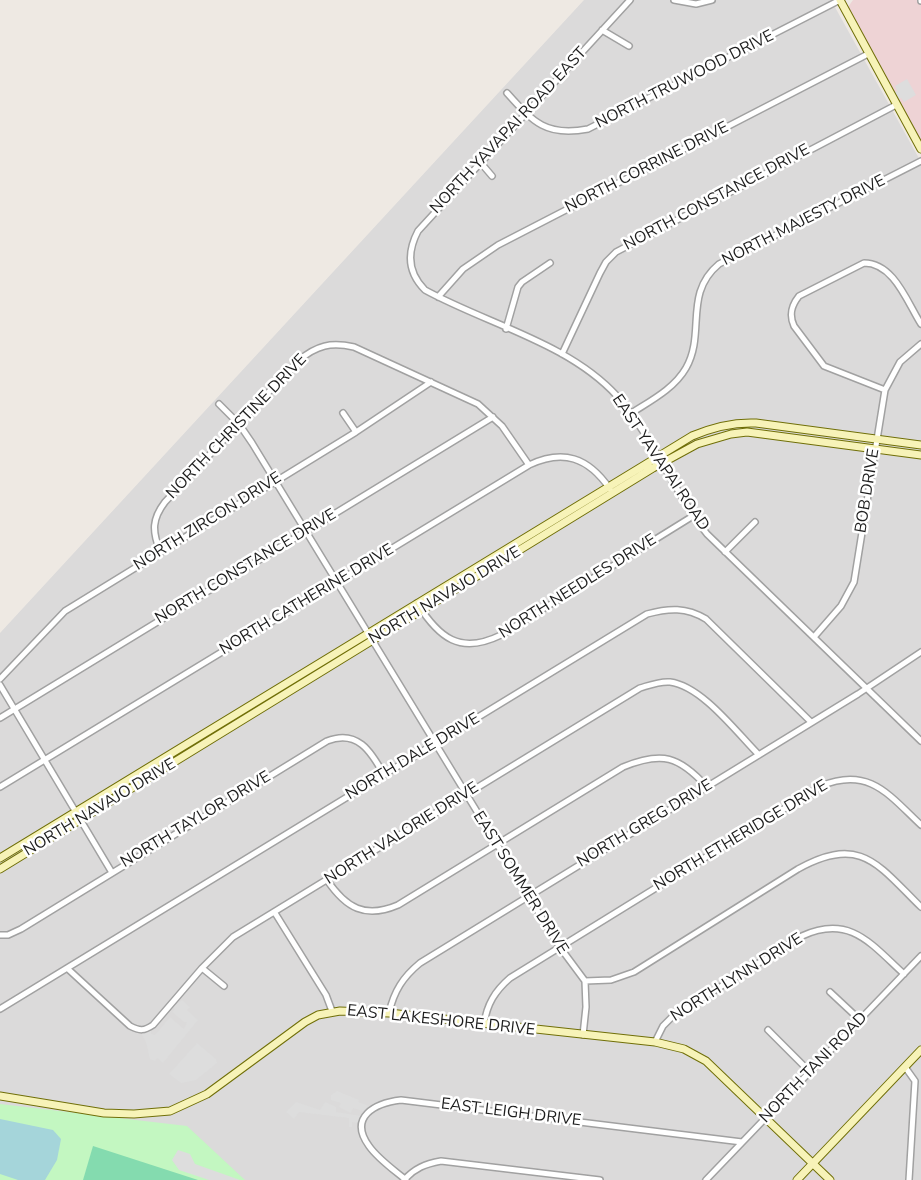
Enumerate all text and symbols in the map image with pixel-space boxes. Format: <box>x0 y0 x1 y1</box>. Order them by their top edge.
street label: NORTH TRUWOOD DRIVE <box>593 27 777 133</box>
street label: NORTH YAVAPAI ROAD EAST <box>427 44 591 218</box>
street label: NORTH CORRINE DRIVE <box>562 118 732 218</box>
street label: NORTH CONSTANCE DRIVE <box>621 141 813 255</box>
street label: NORTH MAJESTY DRIVE <box>719 171 889 271</box>
street label: NORTH CHRISTINE DRIVE <box>163 351 311 503</box>
street label: EAST YAVAPAI ROAD <box>607 391 713 535</box>
street label: BOB DRIVE <box>852 448 884 534</box>
street label: NORTH ZIRCON DRIVE <box>131 469 285 575</box>
street label: NORTH CONSTANCE DRIVE <box>152 505 340 629</box>
street label: NORTH NEEDLES DRIVE <box>496 531 660 643</box>
street label: NORTH CATHERINE DRIVE <box>217 540 397 660</box>
street label: NORTH NAVAJO DRIVE <box>366 543 524 649</box>
street label: NORTH DALE DRIVE <box>343 709 483 805</box>
street label: NORTH NAVAJO DRIVE <box>21 755 179 861</box>
street label: NORTH TAYLOR DRIVE <box>118 768 274 872</box>
street label: NORTH GREG DRIVE <box>574 776 716 872</box>
street label: NORTH ETHERIDGE DRIVE <box>651 776 831 896</box>
street label: NORTH VALORIE DRIVE <box>321 779 483 889</box>
street label: EAST SOMMER DRIVE <box>468 808 572 958</box>
street label: NORTH LYNN DRIVE <box>668 930 806 1026</box>
street label: EAST LAKESHORE DRIVE <box>346 1002 536 1040</box>
street label: NORTH TANI ROAD <box>756 1009 872 1127</box>
street label: EAST LEIGH DRIVE <box>440 1095 582 1131</box>

